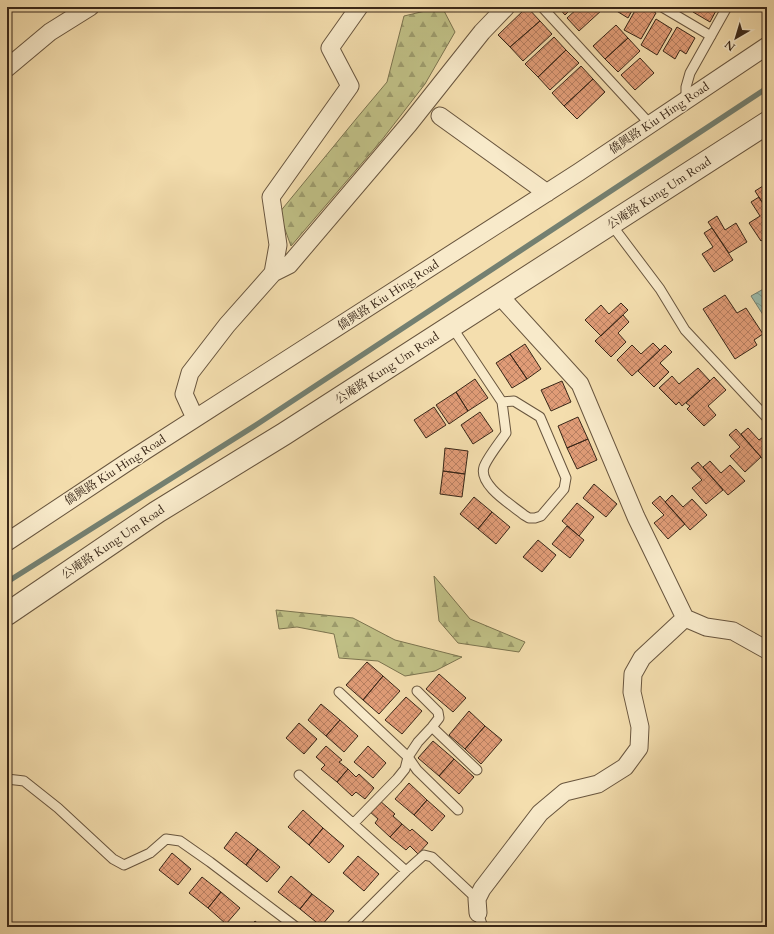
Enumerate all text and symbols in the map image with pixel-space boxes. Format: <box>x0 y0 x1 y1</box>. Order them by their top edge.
north arrow <box>716 18 756 58</box>
text: N <box>721 36 739 54</box>
street label: 僑興路 Kiu Hing Road <box>606 78 713 158</box>
street label: 公庵路 Kung Um Road <box>604 153 715 233</box>
street label: 僑興路 Kiu Hing Road <box>334 256 442 334</box>
street label: 公庵路 Kung Um Road <box>332 328 443 408</box>
street label: 僑興路 Kiu Hing Road <box>61 431 169 509</box>
street label: 公庵路 Kung Um Road <box>58 501 168 582</box>

